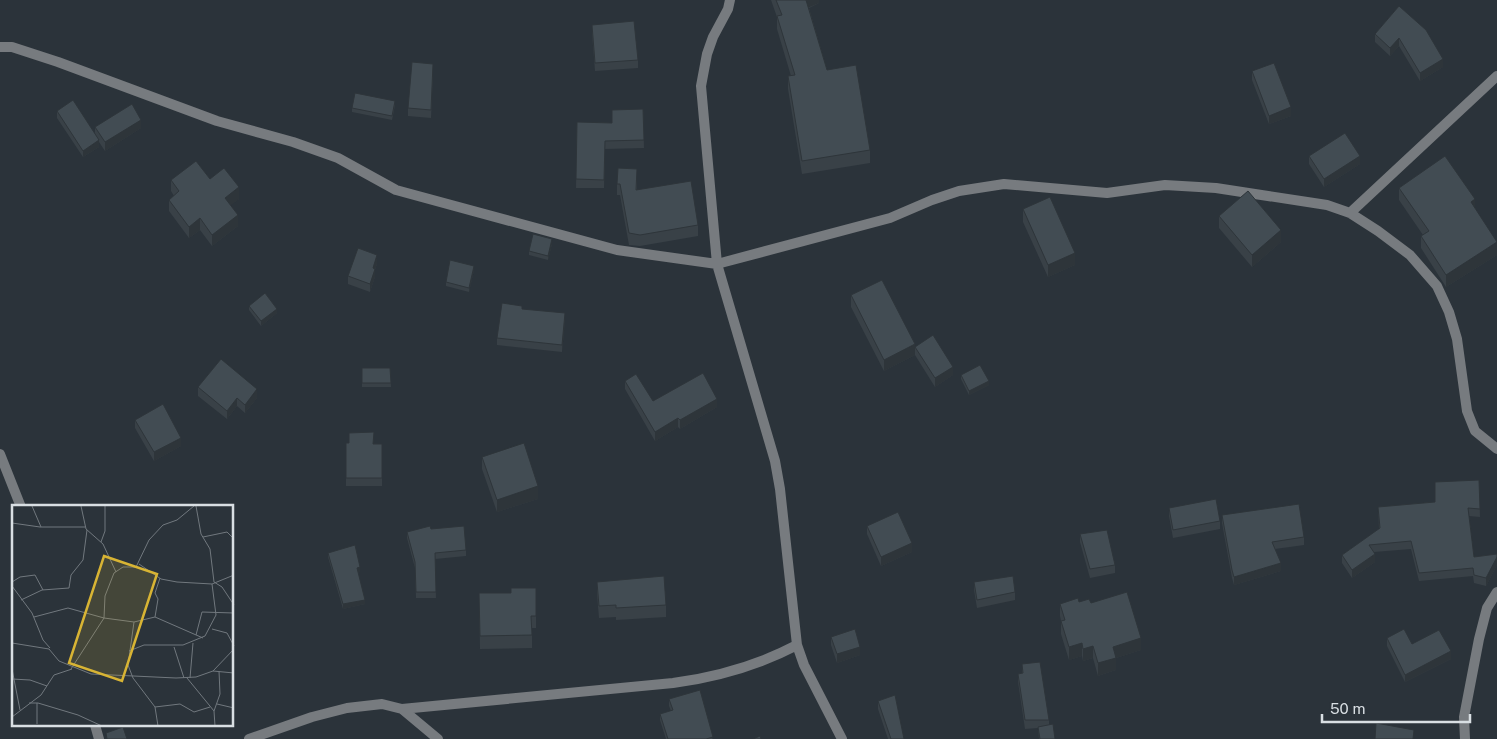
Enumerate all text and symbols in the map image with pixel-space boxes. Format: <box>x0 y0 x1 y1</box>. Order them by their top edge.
inset map <box>12 505 234 726</box>
scale bar <box>1322 692 1470 724</box>
text: 50 m <box>1330 700 1365 717</box>

